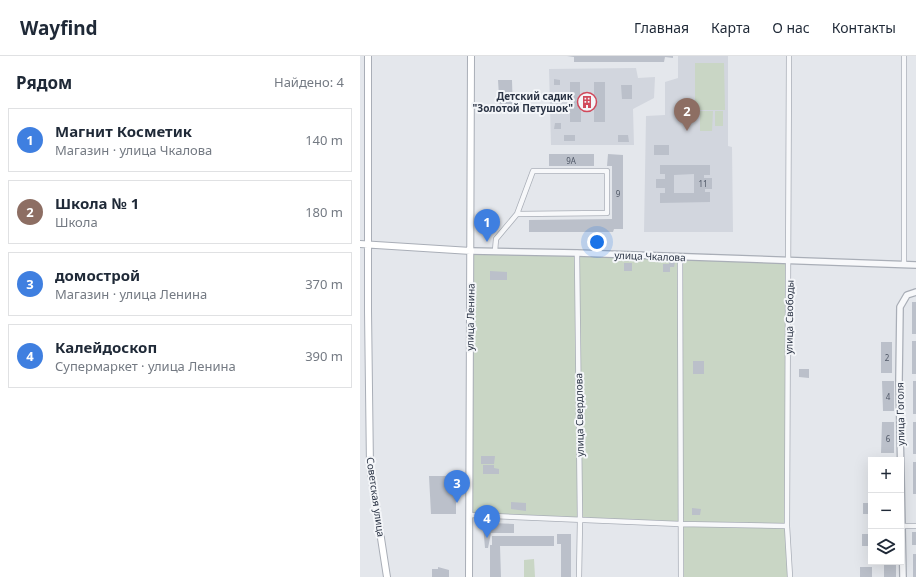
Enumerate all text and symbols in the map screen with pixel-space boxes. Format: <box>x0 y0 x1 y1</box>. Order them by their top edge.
text: Wayfind <box>20 15 98 41</box>
text: Главная <box>634 18 689 37</box>
text: Карта <box>711 18 750 37</box>
text: О нас <box>772 18 810 37</box>
text: Контакты <box>832 18 896 37</box>
text: Рядом <box>16 71 72 94</box>
text: Найдено: 4 <box>274 73 344 91</box>
place label: Детский садик "Золотой Петушок" <box>472 89 574 115</box>
building icon: Детский садик "Золотой Петушок" <box>576 91 598 113</box>
pin: 2 <box>674 98 700 131</box>
text: Магнит Косметик <box>55 121 192 141</box>
text: 1 <box>26 131 34 149</box>
text: 140 m <box>305 131 343 149</box>
text: Магазин · улица Чкалова <box>55 141 212 159</box>
house number: 9А <box>566 155 577 166</box>
house number: 11 <box>698 178 708 189</box>
house number: 9 <box>616 188 621 199</box>
text: Школа № 1 <box>55 193 139 213</box>
text: 2 <box>26 203 34 221</box>
text: 180 m <box>305 203 343 221</box>
pin: 1 <box>474 209 500 242</box>
text: Школа <box>55 213 98 231</box>
your location <box>587 232 607 252</box>
street label: улица Чкалова <box>614 248 686 264</box>
text: домострой <box>55 265 140 285</box>
text: 3 <box>26 275 34 293</box>
text: 370 m <box>305 275 343 293</box>
street label: улица Свободы <box>781 280 797 354</box>
street label: улица Ленина <box>462 283 478 351</box>
text: Магазин · улица Ленина <box>55 285 207 303</box>
text: Калейдоскоп <box>55 337 157 357</box>
text: 4 <box>26 347 34 365</box>
text: 390 m <box>305 347 343 365</box>
house number: 2 <box>885 352 890 363</box>
text: Супермаркет · улица Ленина <box>55 357 236 375</box>
street label: улица Свердлова <box>571 373 587 457</box>
street label: улица Гоголя <box>892 382 908 446</box>
house number: 4 <box>886 391 891 402</box>
house number: 6 <box>886 433 891 444</box>
street label: Советская улица <box>363 456 389 538</box>
map controls <box>868 457 904 565</box>
button: + <box>868 457 904 493</box>
pin: 3 <box>444 470 470 503</box>
button: − <box>868 493 904 529</box>
pin: 4 <box>474 505 500 538</box>
button: layers <box>868 529 904 565</box>

